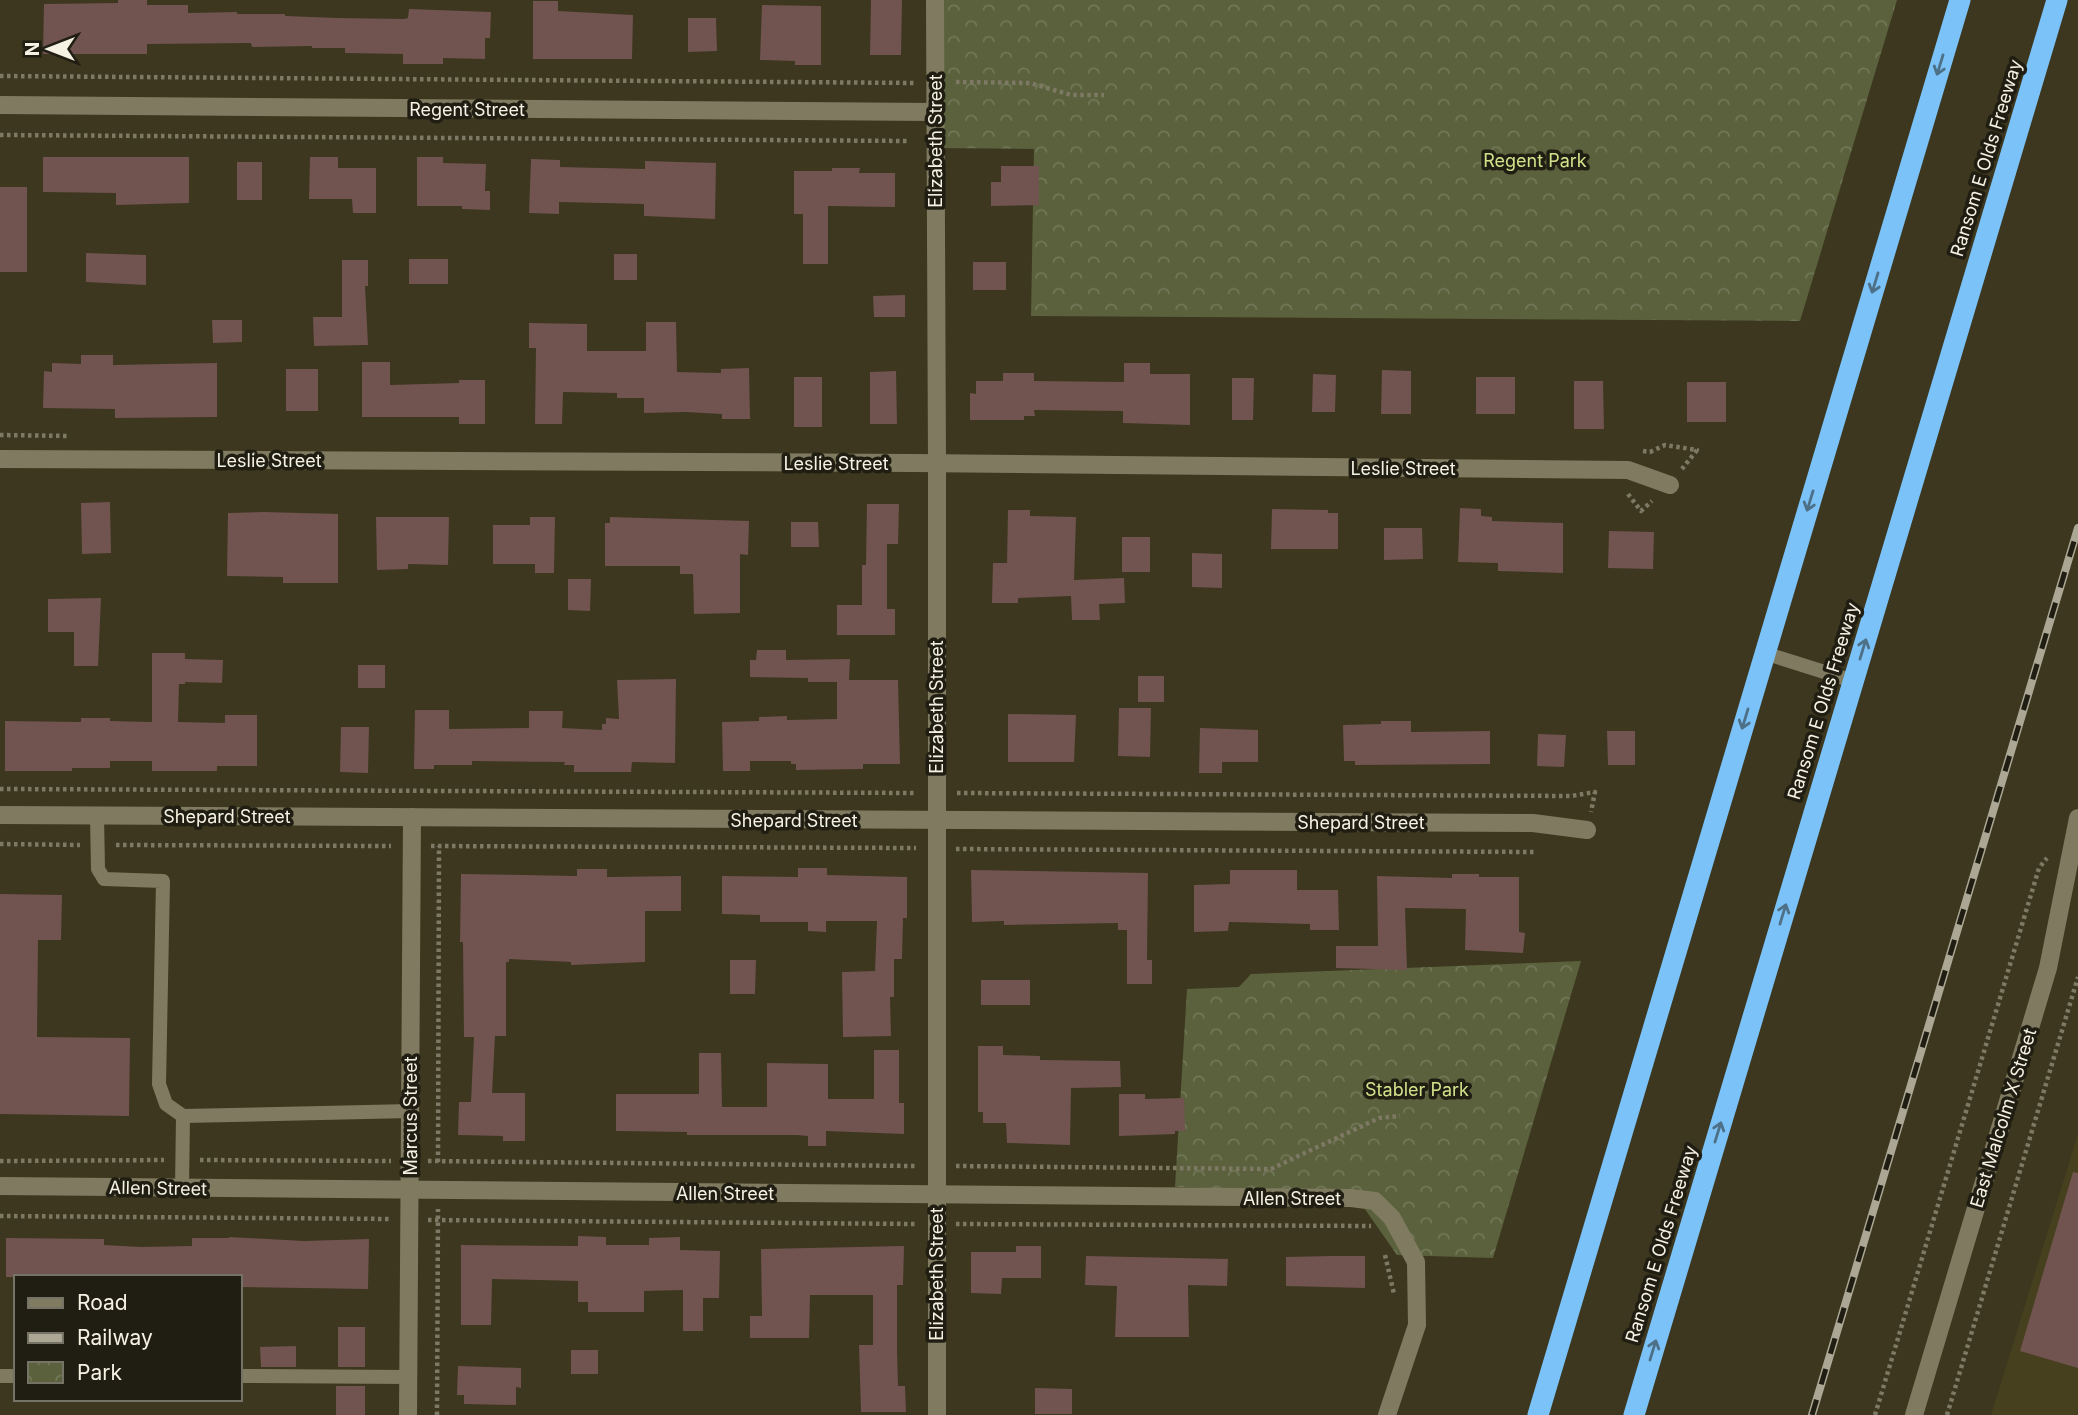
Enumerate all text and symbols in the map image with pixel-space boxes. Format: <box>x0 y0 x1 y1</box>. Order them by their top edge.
north arrow <box>14 14 84 84</box>
text: N <box>21 42 44 56</box>
one-way arrow <box>1933 54 1946 76</box>
street label: Ransom E Olds Freeway <box>1946 57 2026 259</box>
street label: Elizabeth Street <box>925 74 946 208</box>
street label: Regent Street <box>409 99 525 120</box>
park label: Regent Park <box>1483 150 1587 171</box>
one-way arrow <box>1868 272 1881 294</box>
street label: Leslie Street <box>216 450 322 471</box>
street label: Leslie Street <box>783 453 889 474</box>
street label: Leslie Street <box>1350 458 1456 479</box>
one-way arrow <box>1802 490 1815 512</box>
street label: Ransom E Olds Freeway <box>1783 600 1863 802</box>
one-way arrow <box>1857 638 1870 660</box>
street label: Elizabeth Street <box>926 640 947 774</box>
one-way arrow <box>1737 708 1750 730</box>
street label: Shepard Street <box>163 806 291 827</box>
street label: Shepard Street <box>730 810 858 831</box>
street label: Shepard Street <box>1297 812 1425 833</box>
one-way arrow <box>1778 903 1791 925</box>
street label: East Malcolm X Street <box>1966 1026 2040 1210</box>
street label: Marcus Street <box>400 1056 421 1176</box>
park label: Stabler Park <box>1365 1079 1469 1100</box>
one-way arrow <box>1713 1121 1726 1143</box>
street label: Ransom E Olds Freeway <box>1621 1143 1701 1345</box>
street label: Allen Street <box>109 1177 207 1199</box>
street label: Allen Street <box>676 1183 774 1204</box>
street label: Allen Street <box>1243 1188 1341 1209</box>
street label: Elizabeth Street <box>926 1207 947 1341</box>
legend <box>14 1275 242 1401</box>
text: Road <box>77 1290 128 1315</box>
text: Railway <box>77 1325 153 1350</box>
one-way arrow <box>1648 1339 1661 1361</box>
text: Park <box>77 1360 122 1385</box>

